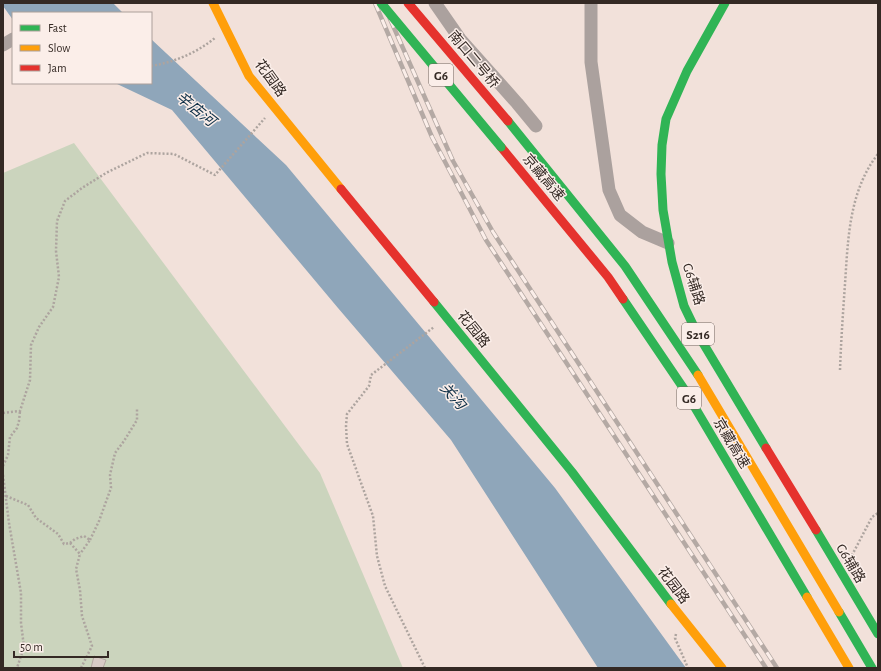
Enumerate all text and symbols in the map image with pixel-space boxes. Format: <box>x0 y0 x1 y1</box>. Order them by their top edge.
legend <box>12 12 152 84</box>
text: Fast <box>48 22 67 34</box>
street label: 南口二号桥 <box>445 28 502 91</box>
text: Slow <box>48 42 70 54</box>
street label: 花园路 <box>252 57 289 100</box>
text: Jam <box>48 62 67 74</box>
road number: G6 <box>429 64 453 86</box>
water label: 辛店河 <box>173 89 221 131</box>
street label: 京藏高速 <box>520 151 567 204</box>
street label: G6辅路 <box>680 261 707 307</box>
street label: 花园路 <box>455 308 493 350</box>
road number: S216 <box>682 323 714 345</box>
water label: 关沟 <box>437 379 470 414</box>
road number: G6 <box>677 387 701 409</box>
street label: 京藏高速 <box>711 415 752 471</box>
street label: G6辅路 <box>833 541 868 586</box>
street label: 花园路 <box>655 564 692 607</box>
scale bar <box>14 633 108 659</box>
text: 50 m <box>20 641 43 653</box>

